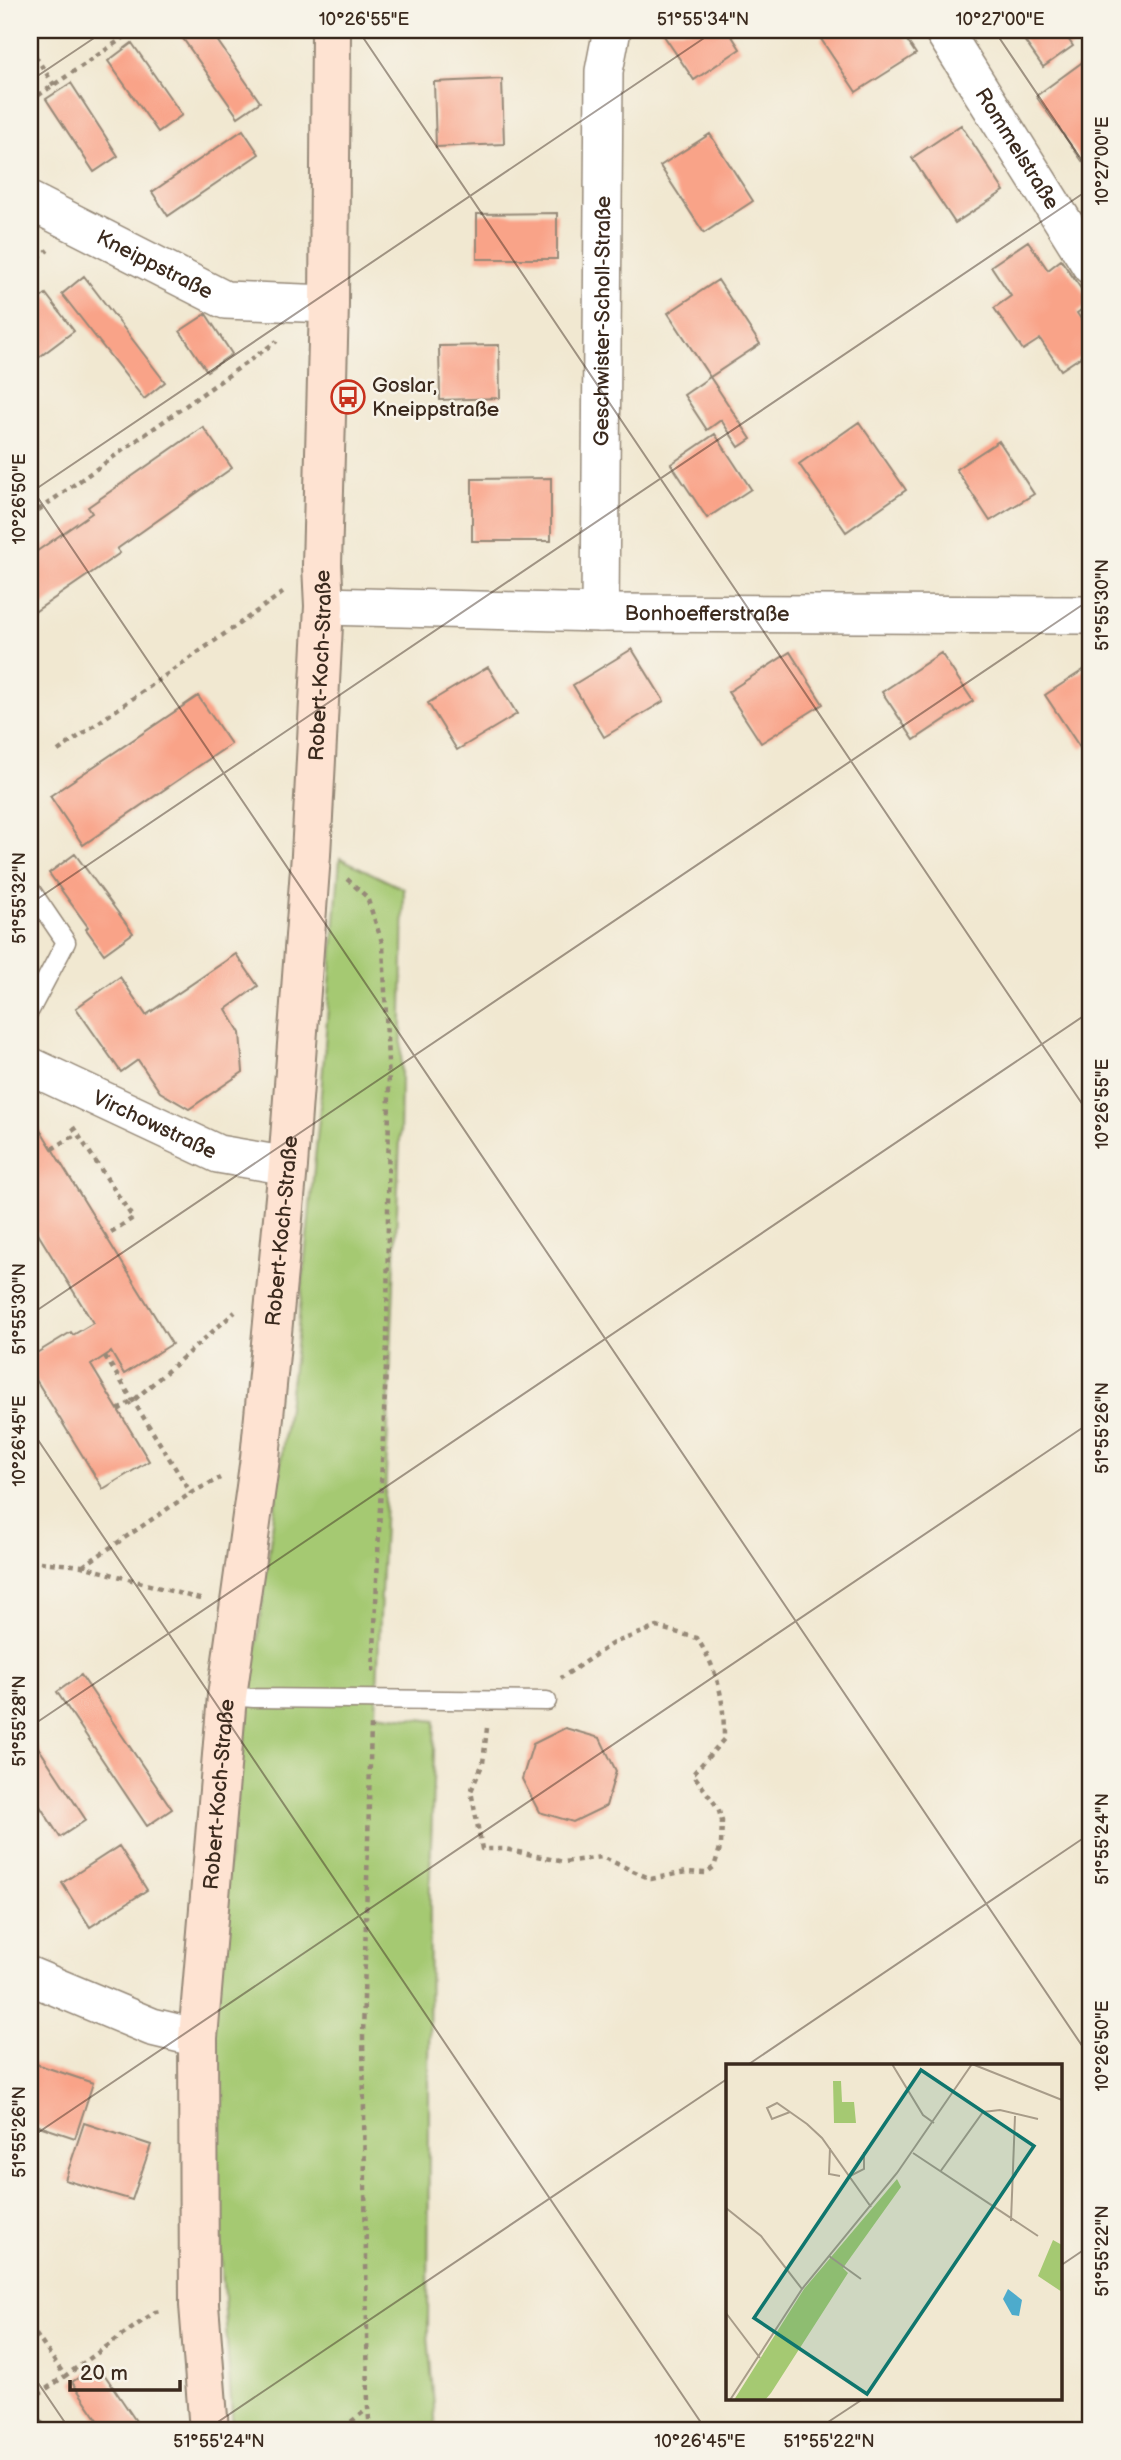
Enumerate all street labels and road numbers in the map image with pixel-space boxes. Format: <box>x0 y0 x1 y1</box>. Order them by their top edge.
street label: Rommelstraße <box>970 83 1065 214</box>
street label: Geschwister-Scholl-Straße <box>589 196 616 446</box>
street label: Kneippstraße <box>92 224 217 304</box>
street label: Robert-Koch-Straße <box>303 569 337 762</box>
street label: Bonhoefferstraße <box>624 601 789 626</box>
street label: Virchowstraße <box>89 1085 221 1164</box>
street label: Robert-Koch-Straße <box>260 1135 303 1327</box>
street label: Robert-Koch-Straße <box>198 1698 239 1891</box>

